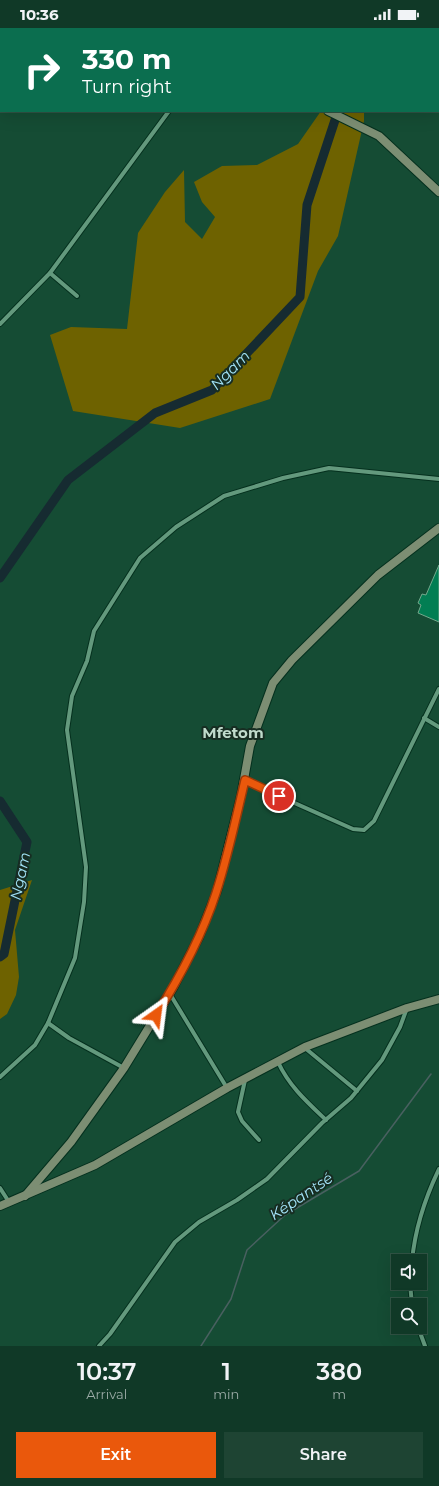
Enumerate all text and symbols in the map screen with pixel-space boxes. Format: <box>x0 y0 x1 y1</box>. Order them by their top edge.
text: 10:36 <box>20 5 58 24</box>
text: 330 m <box>82 42 171 76</box>
icon: right <box>16 44 68 96</box>
text: Turn right <box>82 76 172 98</box>
water label: Ngam <box>206 346 254 394</box>
district label: Mfetom <box>202 723 264 742</box>
pin <box>262 779 296 813</box>
icon: arrive <box>268 785 290 807</box>
water label: Ngam <box>6 850 34 902</box>
position arrow <box>135 994 177 1036</box>
water label: Képantsé <box>266 1168 336 1224</box>
map controls <box>391 1254 427 1334</box>
button: sound <box>391 1254 427 1290</box>
button: search <box>391 1298 427 1334</box>
text: 10:37 <box>77 1357 136 1386</box>
text: 1 <box>222 1357 231 1386</box>
text: 380 <box>316 1357 362 1386</box>
text: Arrival <box>86 1386 127 1402</box>
text: min <box>213 1386 239 1402</box>
text: m <box>332 1386 346 1402</box>
button: Exit <box>16 1432 216 1478</box>
button: Share <box>224 1432 423 1478</box>

